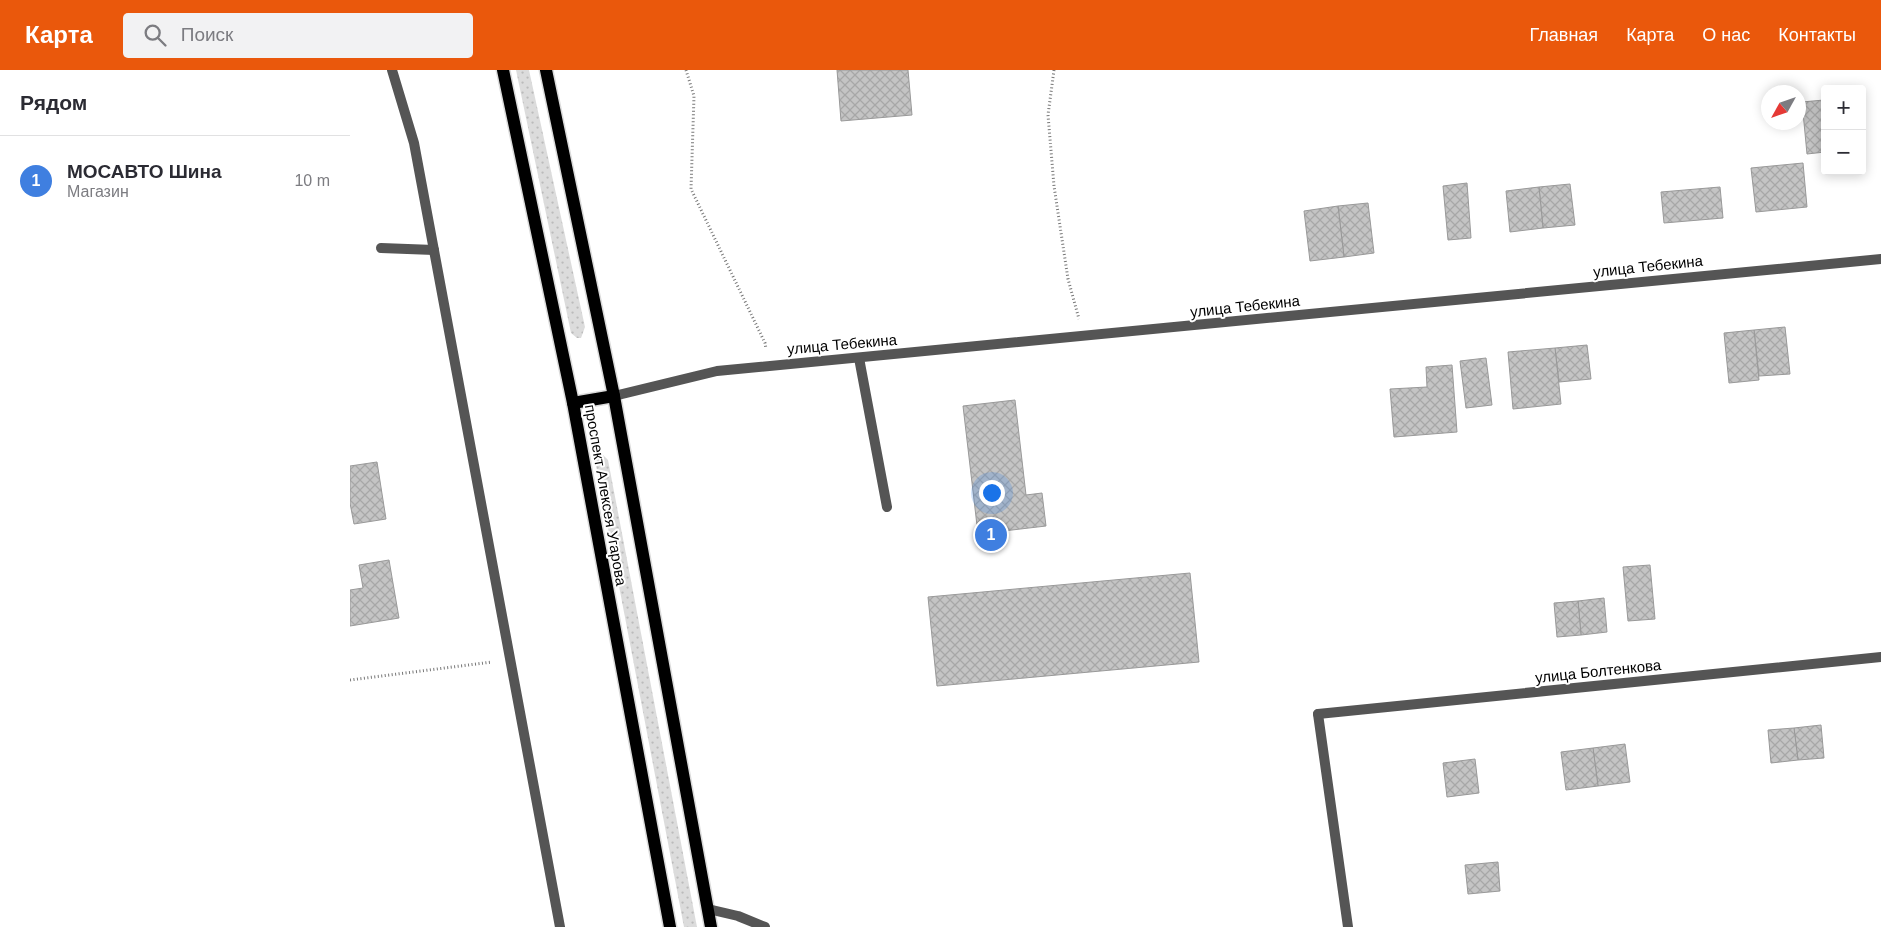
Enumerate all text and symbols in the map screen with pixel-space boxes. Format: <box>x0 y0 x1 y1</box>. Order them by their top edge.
search box <box>123 13 473 58</box>
text: Карта <box>25 21 93 48</box>
icon: search <box>141 21 169 49</box>
text: Поиск <box>181 24 233 45</box>
text: Главная <box>1530 25 1598 45</box>
text: Карта <box>1626 25 1674 45</box>
text: О нас <box>1702 25 1750 45</box>
text: Контакты <box>1778 25 1856 45</box>
north arrow <box>1761 85 1806 130</box>
map controls <box>1821 85 1866 175</box>
button: + <box>1821 85 1866 130</box>
text: Рядом <box>20 91 87 114</box>
button: − <box>1821 130 1866 175</box>
text: МОСАВТО Шина <box>67 161 222 182</box>
text: 1 <box>32 172 40 189</box>
text: 10 m <box>294 172 330 189</box>
text: Магазин <box>67 183 129 200</box>
street label: улица Тебекина <box>1592 252 1704 280</box>
street label: улица Тебекина <box>1189 292 1301 320</box>
street label: улица Тебекина <box>786 331 898 357</box>
street label: проспект Алексея Угарова <box>582 403 630 588</box>
your location <box>979 480 1005 506</box>
pin: 1 <box>975 516 1007 554</box>
street label: улица Болтенкова <box>1534 656 1662 686</box>

